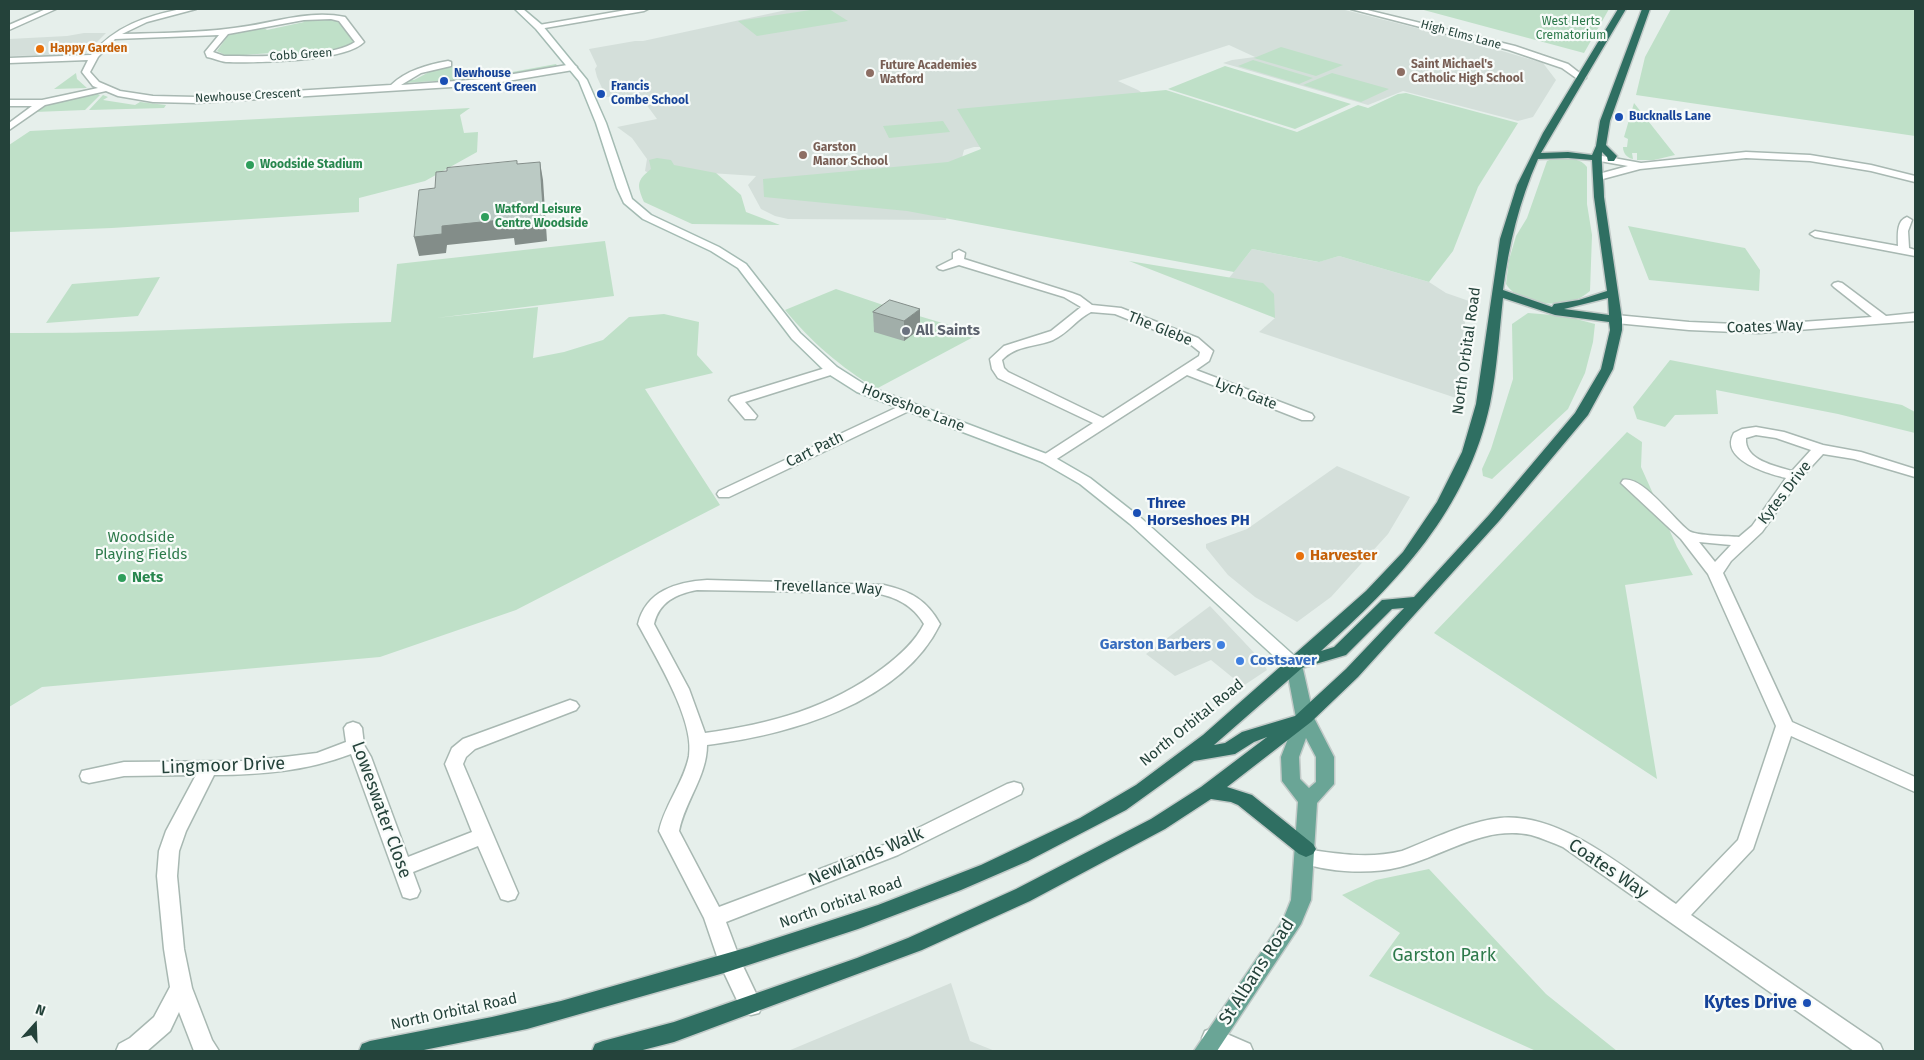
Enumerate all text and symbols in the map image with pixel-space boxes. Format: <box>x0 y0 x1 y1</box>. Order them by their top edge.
park label: West Herts Crematorium <box>1536 15 1606 43</box>
street label: High Elms Lane <box>1419 17 1503 53</box>
place label: Happy Garden <box>50 42 127 56</box>
marker: Happy Garden <box>34 43 46 55</box>
street label: Cobb Green <box>269 46 333 64</box>
place label: Saint Michael's Catholic High School <box>1411 58 1523 86</box>
place label: Future Academies Watford <box>880 59 977 87</box>
marker: Saint Michael's Catholic High School <box>1395 66 1407 78</box>
place label: Newhouse Crescent Green <box>454 67 537 95</box>
marker: Future Academies Watford <box>864 67 876 79</box>
marker: Newhouse Crescent Green <box>438 75 450 87</box>
place label: Francis Combe School <box>611 80 689 108</box>
street label: Newhouse Crescent <box>195 86 301 106</box>
marker: Francis Combe School <box>595 88 607 100</box>
place label: Bucknalls Lane <box>1629 110 1711 124</box>
marker: Bucknalls Lane <box>1613 111 1625 123</box>
place label: Garston Manor School <box>813 141 888 169</box>
marker: Garston Manor School <box>797 149 809 161</box>
place label: Woodside Stadium <box>260 158 363 172</box>
marker: Woodside Stadium <box>244 159 256 171</box>
place label: Watford Leisure Centre Woodside <box>495 203 588 231</box>
marker: Watford Leisure Centre Woodside <box>479 211 491 223</box>
street label: North Orbital Road <box>1449 286 1485 416</box>
street label: The Glebe <box>1125 308 1195 350</box>
street label: Coates Way <box>1726 317 1804 337</box>
place label: All Saints <box>916 322 980 340</box>
marker: All Saints <box>900 325 912 337</box>
street label: Lych Gate <box>1213 374 1279 414</box>
street label: Horseshoe Lane <box>859 380 967 436</box>
street label: Cart Path <box>783 428 847 472</box>
street label: Kytes Drive <box>1755 458 1815 528</box>
place label: Three Horseshoes PH <box>1147 495 1250 530</box>
marker: Three Horseshoes PH <box>1131 507 1143 519</box>
park label: Woodside Playing Fields <box>95 529 187 564</box>
place label: Harvester <box>1310 547 1377 565</box>
marker: Harvester <box>1294 550 1306 562</box>
place label: Nets <box>132 569 163 587</box>
marker: Nets <box>116 572 128 584</box>
street label: Trevellance Way <box>774 577 882 599</box>
place label: Garston Barbers <box>1100 636 1211 654</box>
marker: Garston Barbers <box>1215 639 1227 651</box>
place label: Costsaver <box>1250 652 1317 670</box>
marker: Costsaver <box>1234 655 1246 667</box>
street label: North Orbital Road <box>1136 676 1248 770</box>
street label: Loweswater Close <box>346 739 416 881</box>
street label: Lingmoor Drive <box>160 753 286 779</box>
street label: Newlands Walk <box>805 823 927 891</box>
street label: Coates Way <box>1564 834 1652 904</box>
street label: North Orbital Road <box>777 874 905 932</box>
street label: St Albans Road <box>1215 915 1299 1029</box>
park label: Garston Park <box>1392 945 1496 967</box>
street label: North Orbital Road <box>389 990 519 1034</box>
place label: Kytes Drive <box>1704 992 1797 1014</box>
marker: Kytes Drive <box>1801 997 1813 1009</box>
north arrow <box>10 1000 60 1050</box>
text: N <box>33 1001 48 1020</box>

